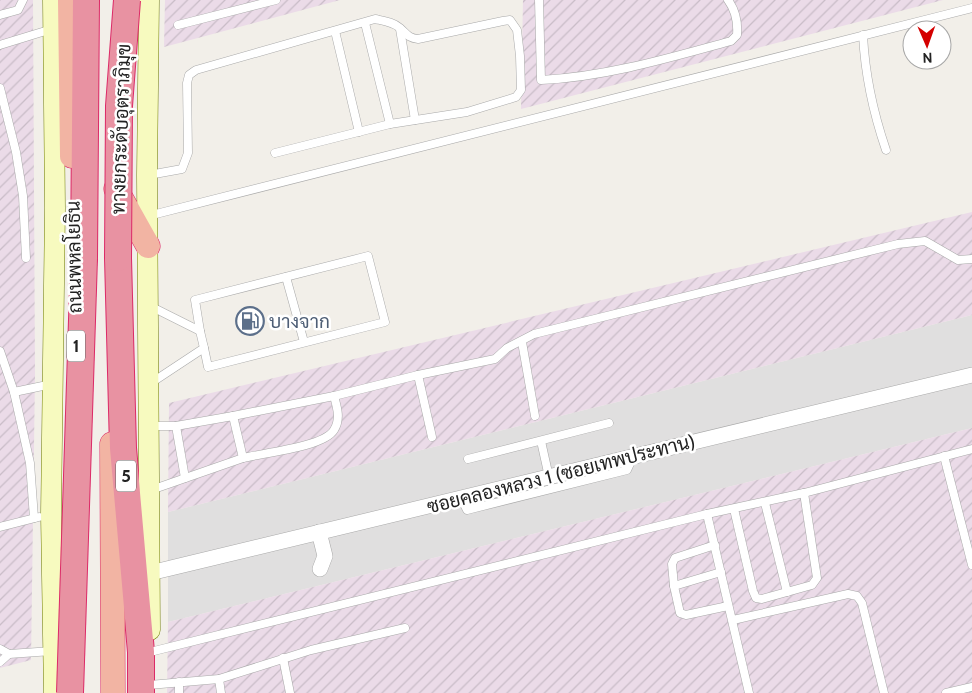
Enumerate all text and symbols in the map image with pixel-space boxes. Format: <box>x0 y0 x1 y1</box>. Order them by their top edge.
north arrow <box>902 20 952 70</box>
street label: ทางยกระดับอุตราภิมุข <box>107 43 136 215</box>
text: N <box>922 49 933 67</box>
street label: ถนนพหลโยธิน <box>61 201 86 313</box>
fuel station icon: บางจาก <box>235 306 265 336</box>
place label: บางจาก <box>269 310 330 333</box>
road number: 1 <box>67 331 85 362</box>
street label: ซอยคลองหลวง 1 (ซอยเทพประทาน) <box>425 430 697 518</box>
road number: 5 <box>116 461 136 492</box>

